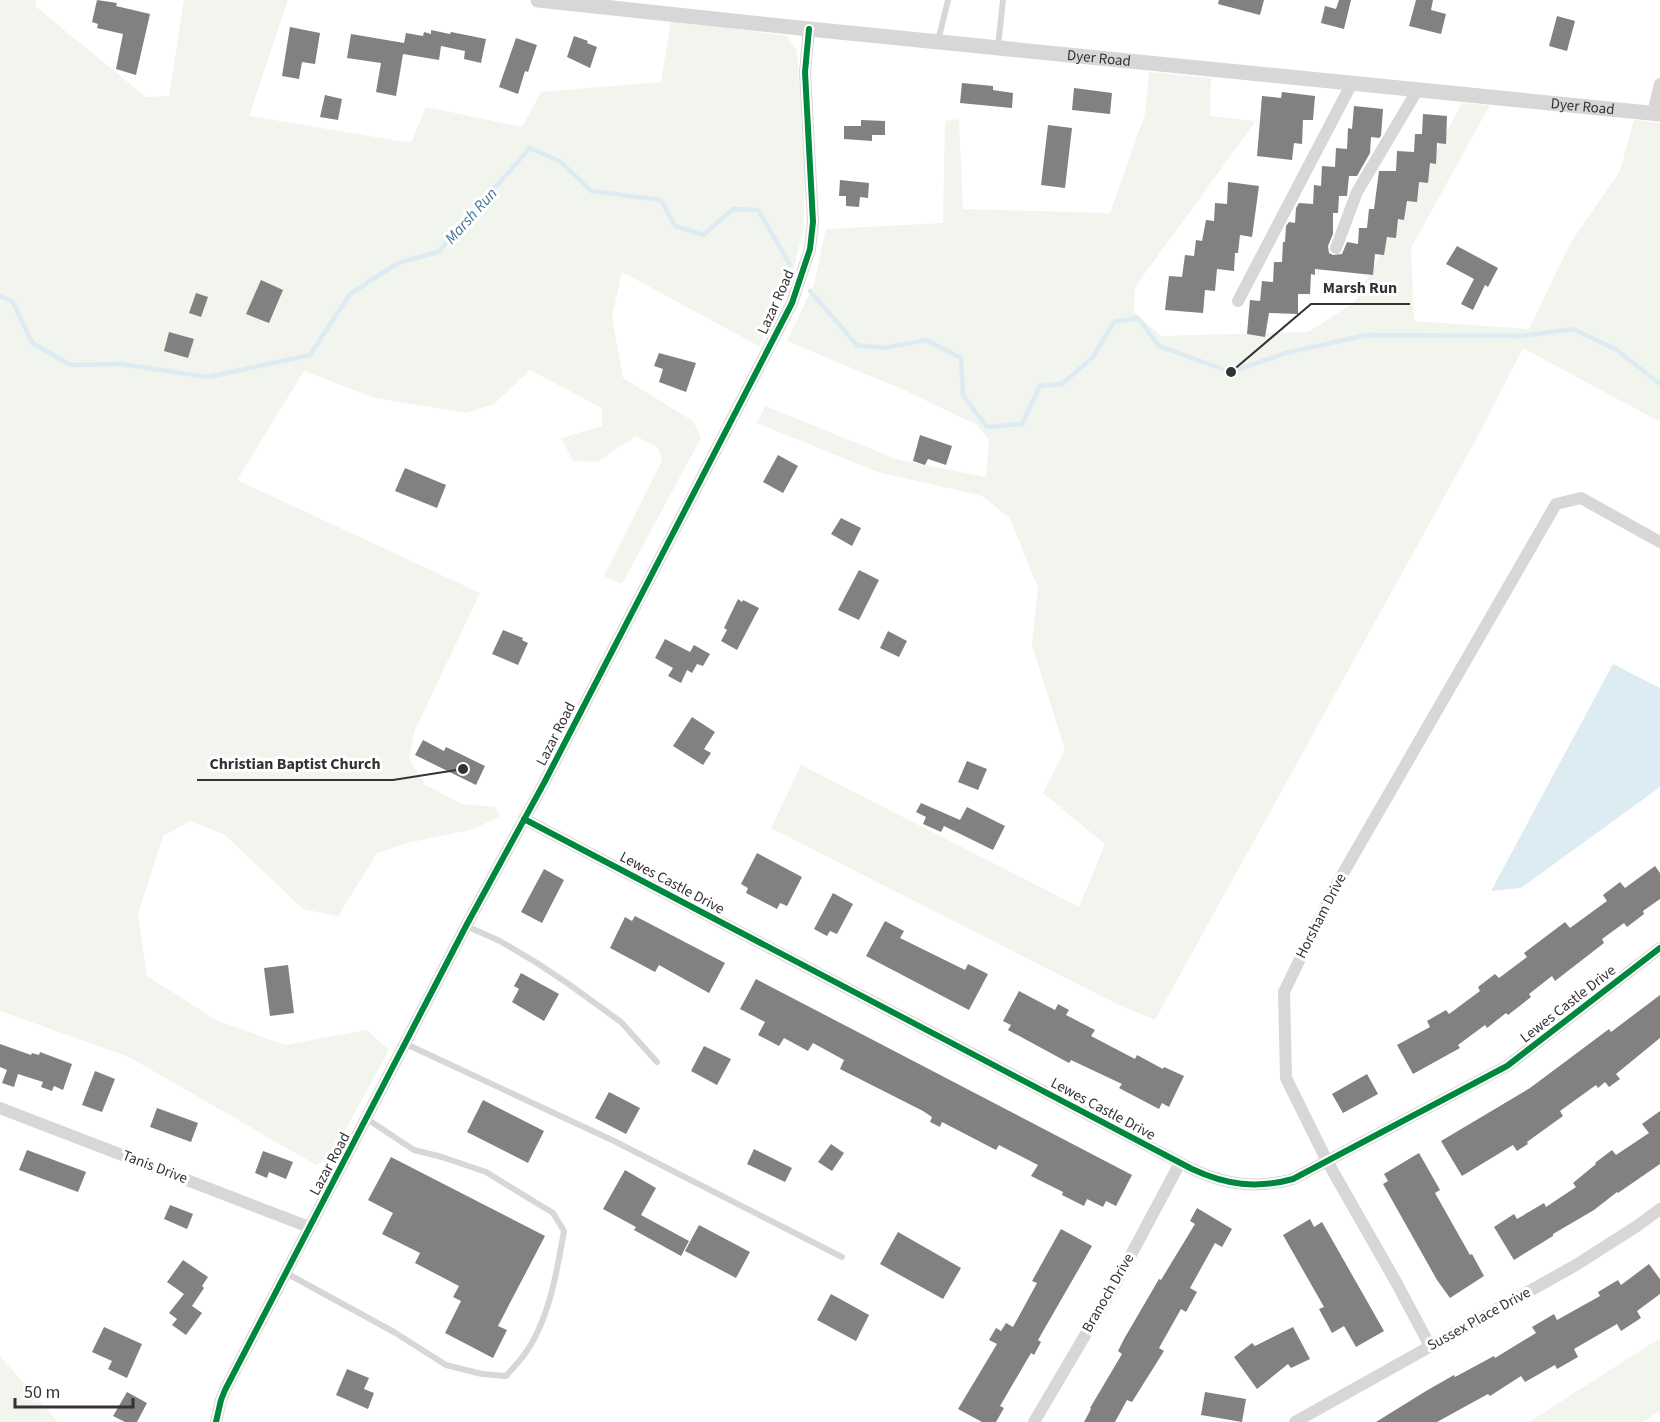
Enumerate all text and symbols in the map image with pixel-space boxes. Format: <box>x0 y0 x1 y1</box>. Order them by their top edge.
street label: Dyer Road <box>1066 44 1132 72</box>
street label: Dyer Road <box>1550 93 1616 120</box>
water label: Marsh Run <box>440 183 502 249</box>
street label: Lazar Road <box>752 266 800 338</box>
callout: Marsh Run <box>1311 270 1410 304</box>
text: Marsh Run <box>1323 277 1397 299</box>
street label: Lazar Road <box>531 699 581 769</box>
callout: Christian Baptist Church <box>197 746 393 780</box>
text: Christian Baptist Church <box>209 753 381 775</box>
street label: Lewes Castle Drive <box>616 846 728 920</box>
street label: Horsham Drive <box>1291 870 1351 962</box>
street label: Lewes Castle Drive <box>1516 960 1620 1048</box>
street label: Lewes Castle Drive <box>1047 1072 1159 1146</box>
street label: Lazar Road <box>305 1129 355 1199</box>
street label: Tanis Drive <box>119 1145 191 1189</box>
street label: Branoch Drive <box>1077 1250 1139 1336</box>
street label: Sussex Place Drive <box>1424 1282 1534 1356</box>
scale bar <box>15 1371 134 1409</box>
text: 50 m <box>24 1380 60 1405</box>

